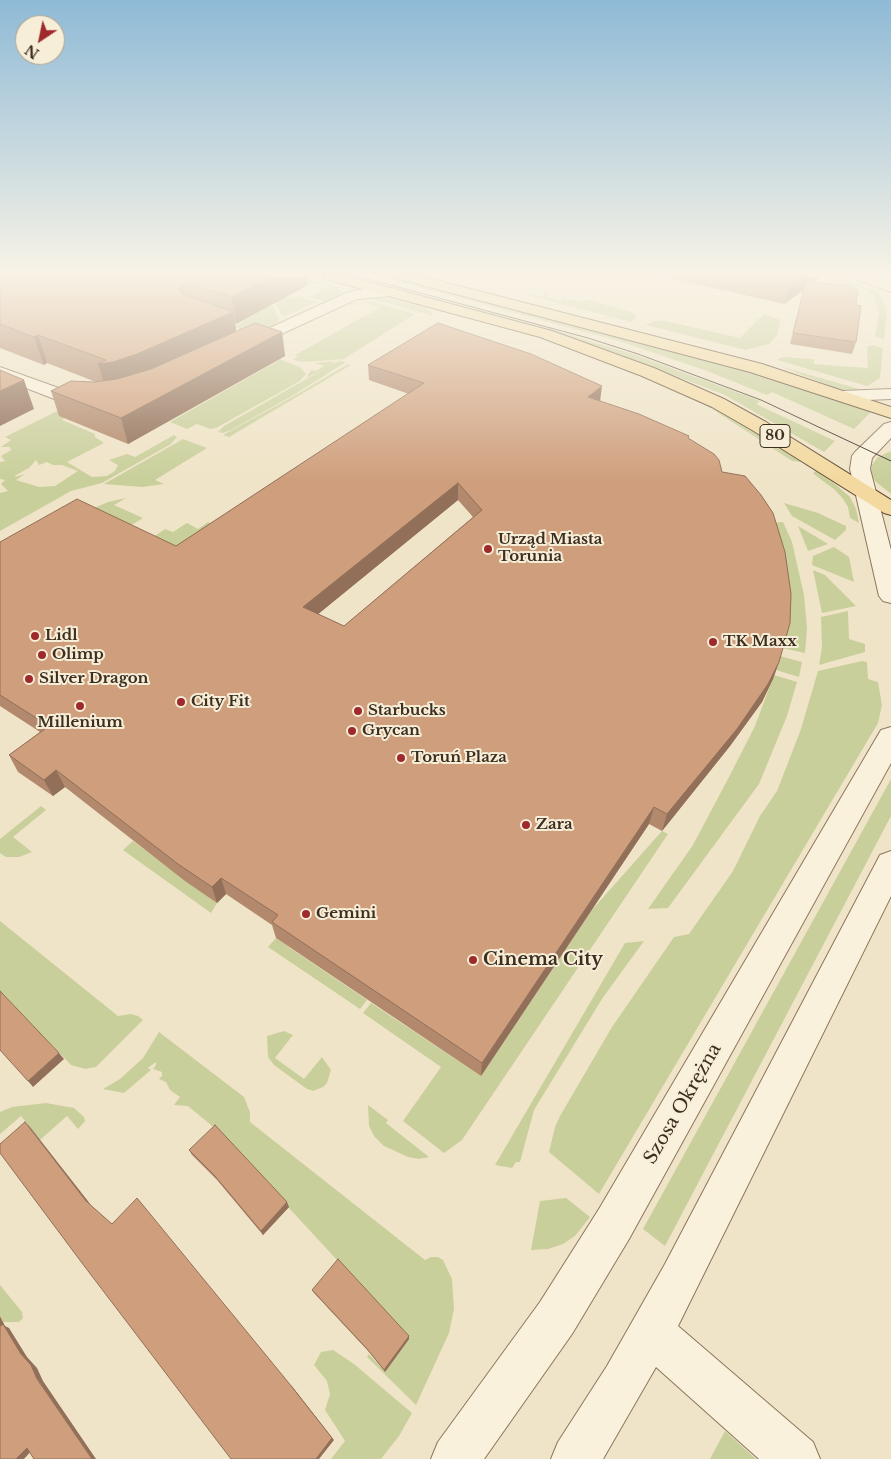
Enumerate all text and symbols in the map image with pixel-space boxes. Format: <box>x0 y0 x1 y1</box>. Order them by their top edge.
north arrow <box>15 15 65 65</box>
text: N <box>22 40 43 63</box>
road number: 80 <box>760 424 790 448</box>
place label: Urząd Miasta Torunia <box>498 531 602 566</box>
marker: Urząd Miasta Torunia <box>482 543 494 555</box>
place label: Lidl <box>45 627 77 645</box>
marker: Lidl <box>29 630 41 642</box>
place label: TK Maxx <box>723 633 797 651</box>
marker: TK Maxx <box>707 636 719 648</box>
place label: Olimp <box>52 646 104 664</box>
marker: Olimp <box>36 649 48 661</box>
place label: Silver Dragon <box>39 670 148 688</box>
marker: Silver Dragon <box>23 673 35 685</box>
place label: City Fit <box>191 693 250 711</box>
marker: City Fit <box>175 696 187 708</box>
marker: Millenium <box>74 700 86 712</box>
place label: Starbucks <box>368 702 446 720</box>
marker: Starbucks <box>352 705 364 717</box>
place label: Millenium <box>37 714 123 732</box>
place label: Grycan <box>362 722 420 740</box>
marker: Grycan <box>346 725 358 737</box>
place label: Toruń Plaza <box>411 749 507 767</box>
marker: Toruń Plaza <box>395 752 407 764</box>
place label: Zara <box>536 816 573 834</box>
marker: Zara <box>520 819 532 831</box>
place label: Gemini <box>316 905 376 923</box>
marker: Gemini <box>300 908 312 920</box>
place label: Cinema City <box>483 949 603 971</box>
marker: Cinema City <box>467 954 479 966</box>
street label: Szosa Okrężna <box>640 1040 726 1168</box>

